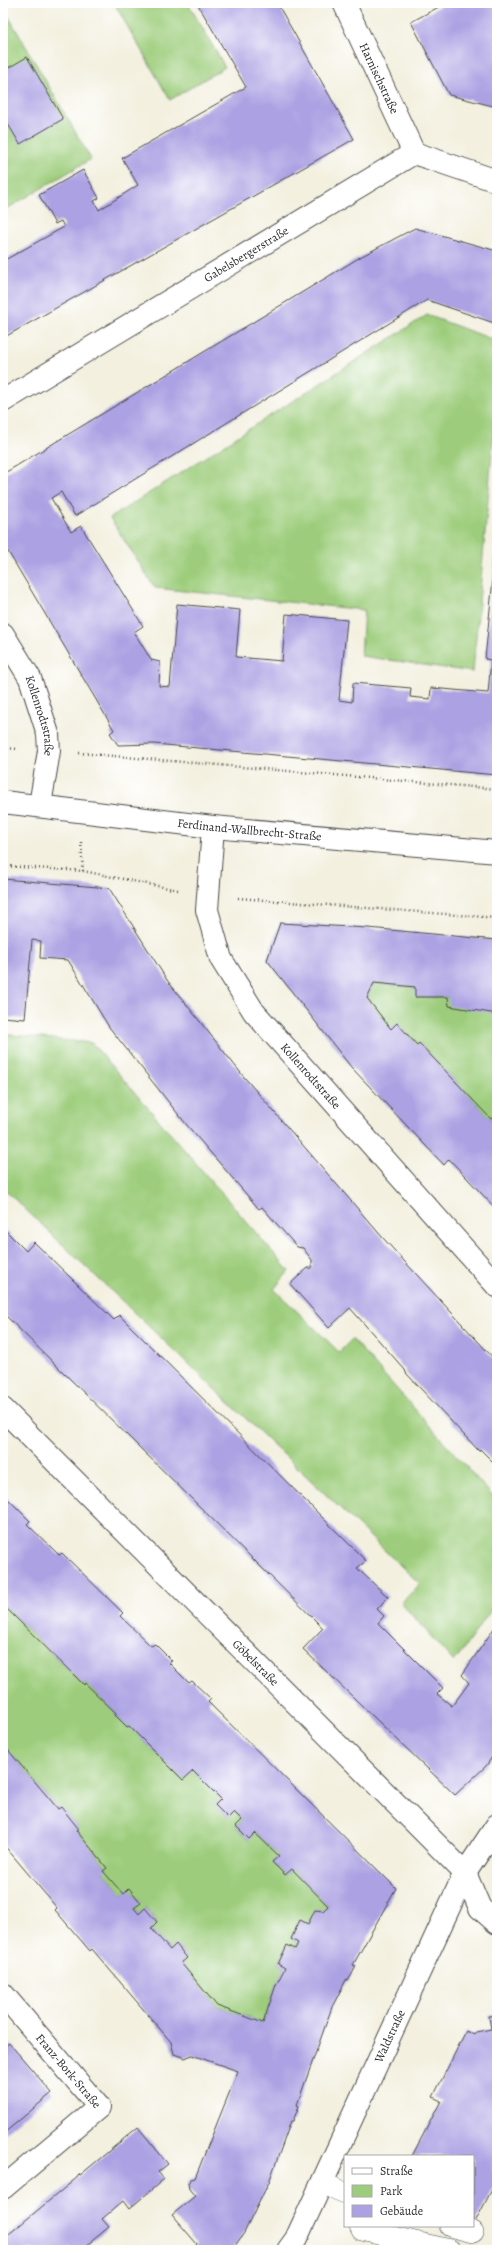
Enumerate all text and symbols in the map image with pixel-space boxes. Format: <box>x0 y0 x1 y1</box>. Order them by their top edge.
street label: Harnischstraße <box>356 40 403 116</box>
street label: Gabelsbergerstraße <box>201 223 291 286</box>
street label: Kollenrodtstraße <box>22 673 57 757</box>
street label: Ferdinand-Wallbrecht-Straße <box>176 815 322 845</box>
street label: Kollenrodtstraße <box>277 1039 344 1112</box>
street label: Göbelstraße <box>229 1636 282 1689</box>
street label: Waldstraße <box>370 2007 409 2066</box>
street label: Franz-Bork-Straße <box>32 2030 105 2112</box>
legend <box>344 2155 474 2227</box>
text: Straße <box>380 2163 413 2179</box>
text: Park <box>380 2183 403 2199</box>
text: Gebäude <box>380 2203 423 2219</box>

